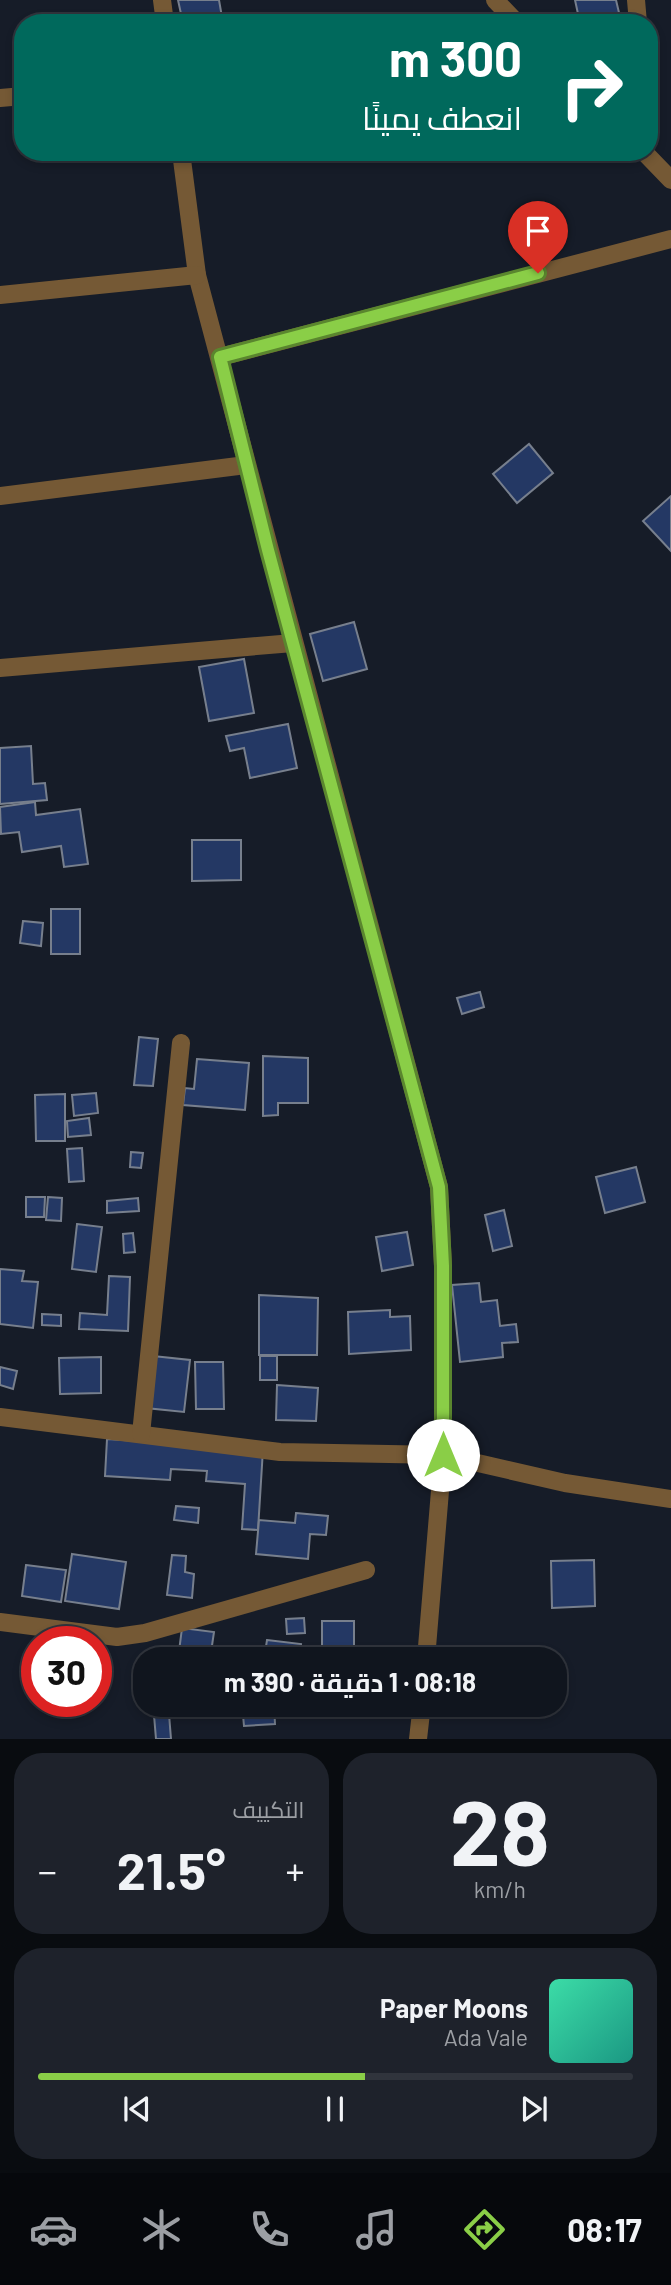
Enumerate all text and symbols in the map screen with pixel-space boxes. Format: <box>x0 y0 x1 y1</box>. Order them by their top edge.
text: 300 m <box>389 28 522 87</box>
icon: right <box>546 42 637 133</box>
text: انعطف يمينًا <box>362 98 522 136</box>
pin <box>508 201 568 273</box>
icon: arrive <box>519 212 557 250</box>
position arrow <box>406 1418 480 1492</box>
speed limit sign: 30 <box>21 1626 112 1717</box>
text: 08:18 · 1 دقيقة · 390 m <box>224 1666 476 1697</box>
text: 28 <box>450 1775 550 1884</box>
text: التكييف <box>232 1795 305 1823</box>
text: 21.5° <box>117 1838 226 1900</box>
text: − <box>38 1847 57 1893</box>
text: + <box>285 1847 305 1893</box>
text: km/h <box>474 1875 526 1903</box>
text: Paper Moons <box>380 1992 528 2023</box>
text: Ada Vale <box>444 2023 528 2051</box>
icon: previous <box>118 2090 156 2128</box>
icon: pause <box>316 2090 354 2128</box>
icon: next <box>515 2090 553 2128</box>
icon: car <box>29 2205 78 2254</box>
icon: climate <box>137 2205 186 2254</box>
icon: phone <box>245 2205 294 2254</box>
icon: music <box>352 2205 401 2254</box>
icon: directions <box>460 2205 509 2254</box>
text: 08:17 <box>567 2210 642 2248</box>

